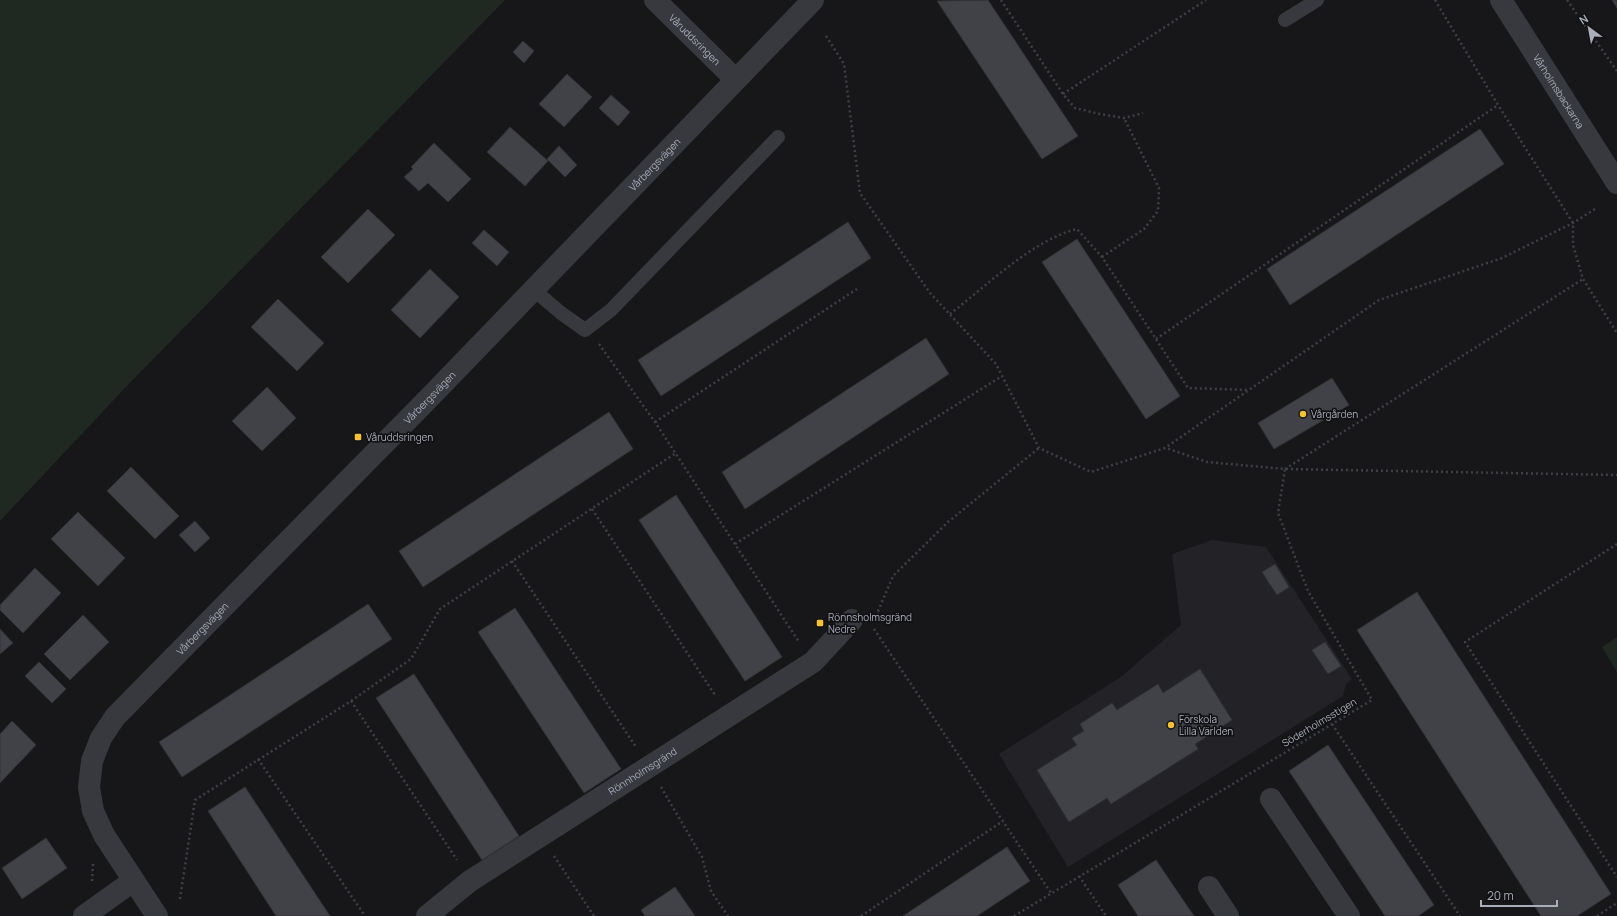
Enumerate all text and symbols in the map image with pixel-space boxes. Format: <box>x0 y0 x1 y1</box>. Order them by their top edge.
north arrow <box>1569 8 1609 48</box>
street label: Våruddsringen <box>666 11 724 68</box>
text: N <box>1576 11 1591 28</box>
street label: Vårholmsbackarna <box>1530 51 1588 131</box>
street label: Vårbergsvägen <box>626 135 683 194</box>
street label: Vårbergsvägen <box>400 368 458 427</box>
place label: Vårgården <box>1311 407 1358 421</box>
marker: Vårgården <box>1298 409 1308 419</box>
place label: Våruddsringen <box>366 430 433 444</box>
marker: Våruddsringen <box>353 432 363 442</box>
street label: Vårbergsvägen <box>173 599 231 658</box>
place label: Rönnsholmsgränd Nedre <box>828 610 912 636</box>
marker: Rönnsholmsgränd Nedre <box>815 618 825 628</box>
street label: Söderholmsstigen <box>1279 694 1359 750</box>
place label: Förskola Lilla Världen <box>1179 712 1233 738</box>
marker: Förskola Lilla Världen <box>1166 720 1176 730</box>
street label: Rönnholmsgränd <box>605 744 679 798</box>
scale bar <box>1481 882 1557 908</box>
text: 20 m <box>1487 887 1514 904</box>

